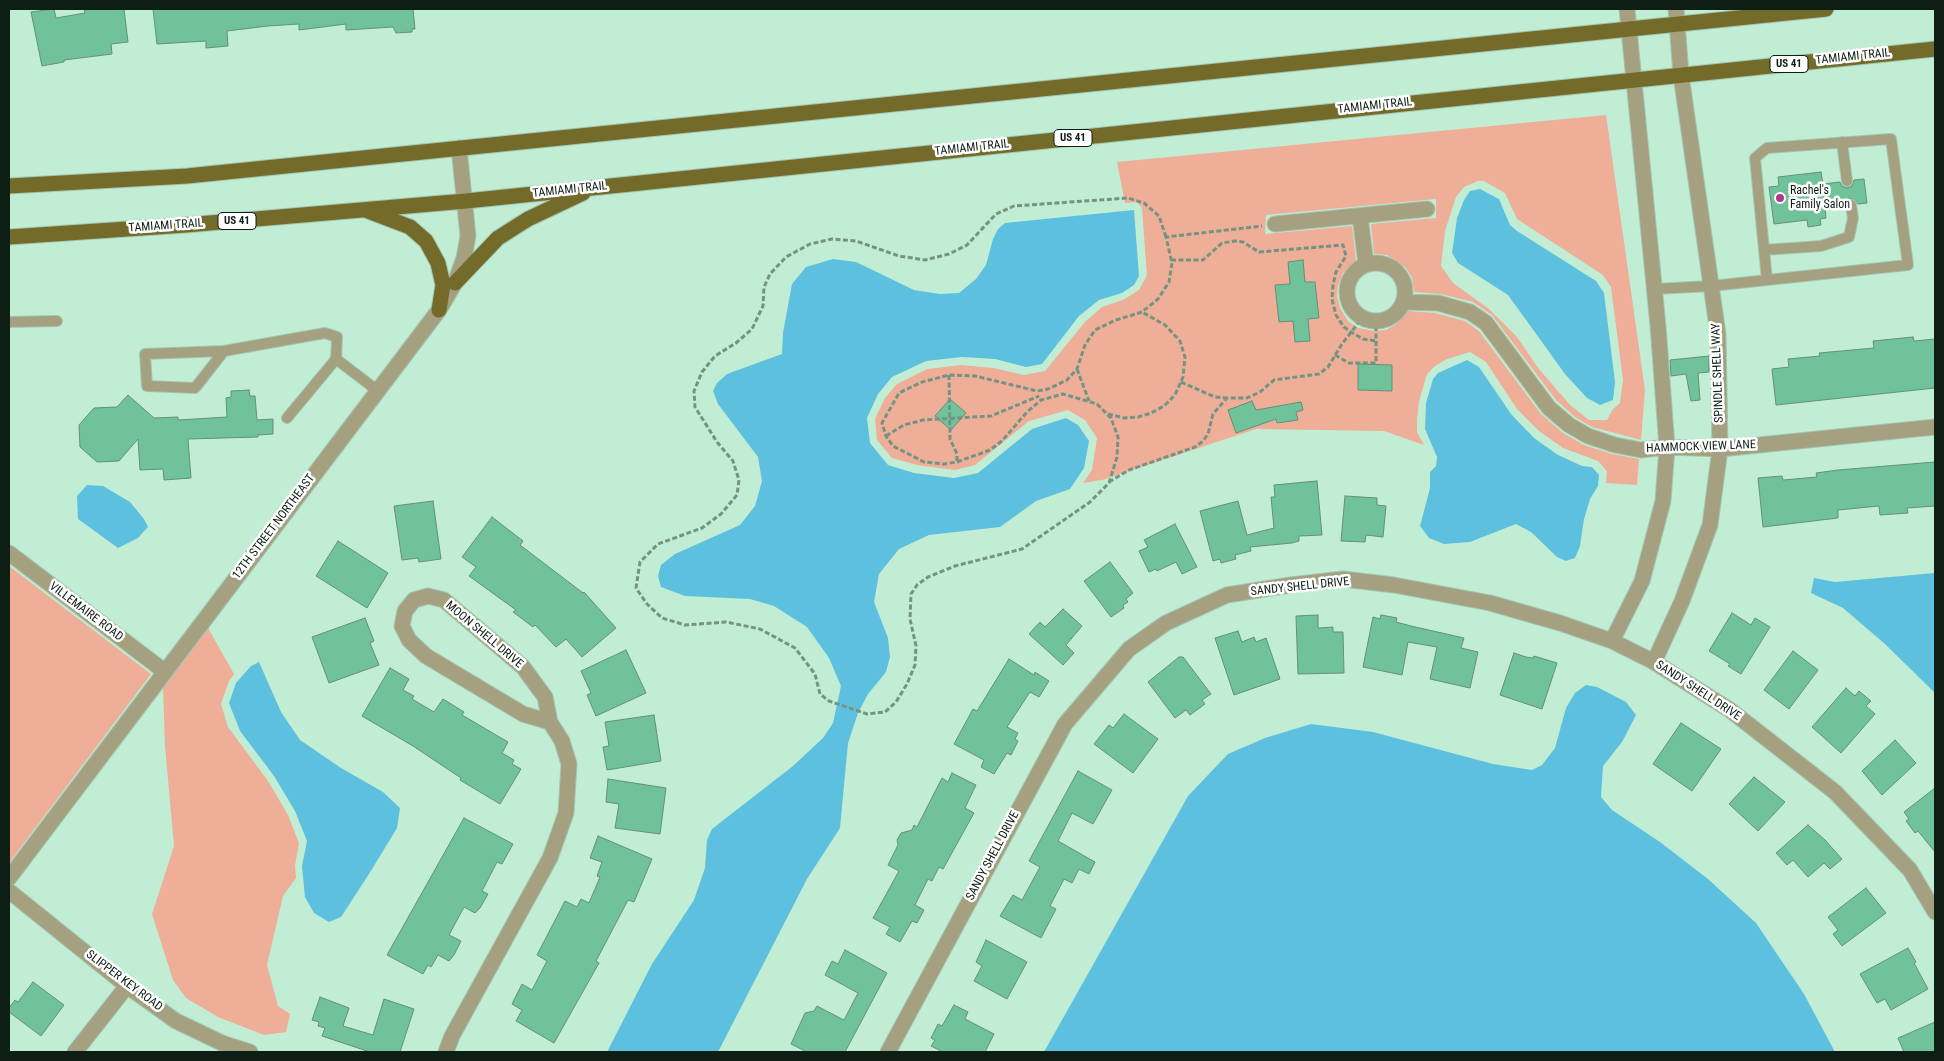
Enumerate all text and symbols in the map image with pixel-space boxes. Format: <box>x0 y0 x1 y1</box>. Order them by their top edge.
street label: TAMIAMI TRAIL <box>1815 46 1891 68</box>
road number: US 41 <box>1770 56 1808 72</box>
street label: TAMIAMI TRAIL <box>1337 95 1413 117</box>
road number: US 41 <box>1054 130 1092 146</box>
street label: TAMIAMI TRAIL <box>934 137 1010 159</box>
street label: TAMIAMI TRAIL <box>532 179 608 201</box>
place label: Rachel's Family Salon <box>1790 184 1850 212</box>
marker: Rachel's Family Salon <box>1774 192 1786 204</box>
road number: US 41 <box>218 212 256 230</box>
street label: TAMIAMI TRAIL <box>128 216 204 236</box>
street label: SPINDLE SHELL WAY <box>1709 323 1727 423</box>
street label: HAMMOCK VIEW LANE <box>1646 438 1756 456</box>
street label: 12TH STREET NORTHEAST <box>230 472 318 582</box>
street label: SANDY SHELL DRIVE <box>1250 575 1350 599</box>
street label: VILLEMAIRE ROAD <box>46 580 126 644</box>
street label: MOON SHELL DRIVE <box>442 599 526 671</box>
street label: SANDY SHELL DRIVE <box>1653 658 1743 724</box>
street label: SANDY SHELL DRIVE <box>963 809 1023 903</box>
street label: SLIPPER KEY ROAD <box>83 948 165 1014</box>

